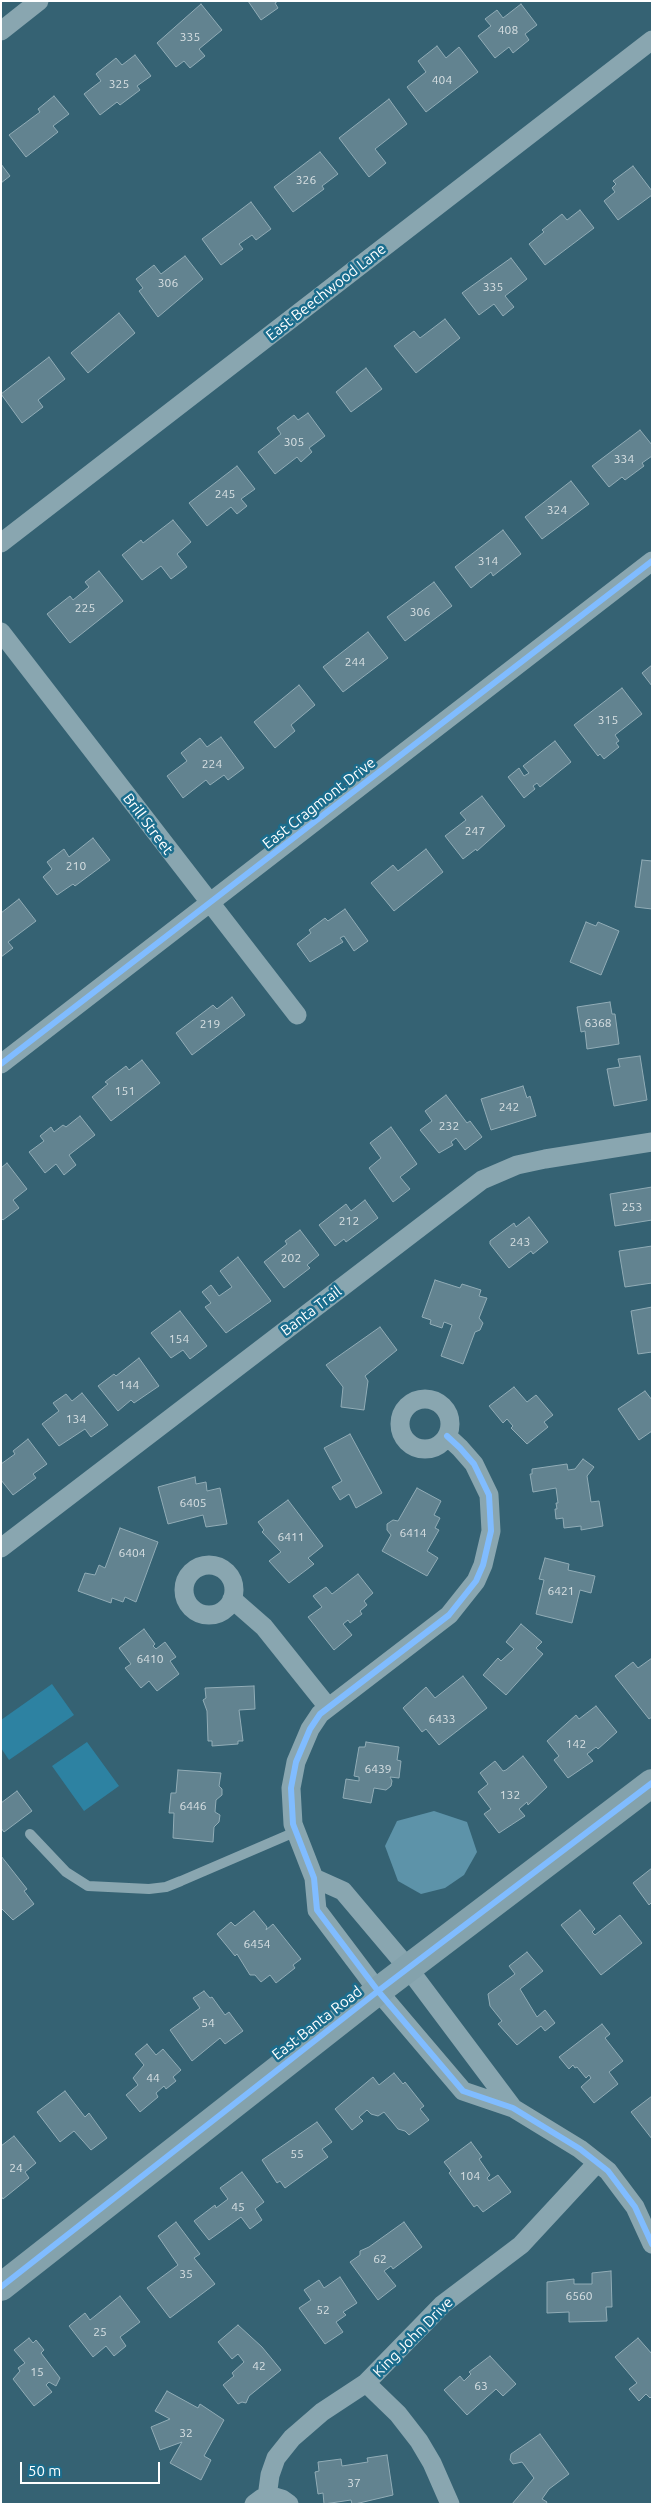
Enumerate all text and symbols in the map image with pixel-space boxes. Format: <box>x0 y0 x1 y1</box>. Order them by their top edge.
house number: 408 <box>498 23 518 37</box>
house number: 335 <box>180 30 200 44</box>
house number: 404 <box>432 73 452 87</box>
house number: 325 <box>109 77 129 91</box>
house number: 326 <box>296 173 316 187</box>
street label: East Beechwood Lane <box>262 240 390 344</box>
house number: 306 <box>158 276 178 290</box>
house number: 335 <box>483 280 503 294</box>
house number: 305 <box>284 435 304 449</box>
house number: 334 <box>614 452 634 466</box>
house number: 245 <box>215 487 235 501</box>
house number: 324 <box>547 503 567 517</box>
house number: 314 <box>478 554 498 568</box>
house number: 225 <box>75 601 95 615</box>
house number: 306 <box>410 605 430 619</box>
house number: 244 <box>345 655 365 669</box>
house number: 315 <box>598 713 618 727</box>
street label: East Cragmont Drive <box>259 753 379 853</box>
house number: 224 <box>202 757 222 771</box>
street label: Brill Street <box>119 790 177 858</box>
house number: 247 <box>465 824 485 838</box>
house number: 210 <box>66 859 86 873</box>
house number: 6368 <box>584 1016 612 1030</box>
house number: 219 <box>200 1017 220 1031</box>
house number: 151 <box>115 1084 135 1098</box>
house number: 242 <box>499 1100 519 1114</box>
house number: 232 <box>439 1119 459 1133</box>
house number: 253 <box>622 1200 642 1214</box>
house number: 212 <box>339 1214 359 1228</box>
house number: 243 <box>510 1235 530 1249</box>
house number: 202 <box>281 1251 301 1265</box>
street label: Banta Trail <box>277 1282 345 1340</box>
house number: 154 <box>169 1332 189 1346</box>
house number: 144 <box>119 1378 139 1392</box>
house number: 134 <box>66 1412 86 1426</box>
house number: 6405 <box>179 1496 207 1510</box>
house number: 6414 <box>399 1526 427 1540</box>
house number: 6411 <box>277 1530 305 1544</box>
house number: 6404 <box>118 1546 146 1560</box>
house number: 6421 <box>547 1584 575 1598</box>
house number: 6410 <box>136 1652 164 1666</box>
house number: 6433 <box>428 1712 456 1726</box>
house number: 142 <box>566 1737 586 1751</box>
house number: 6439 <box>364 1762 392 1776</box>
house number: 132 <box>500 1788 520 1802</box>
house number: 6446 <box>179 1799 207 1813</box>
house number: 6454 <box>243 1937 271 1951</box>
street label: East Banta Road <box>268 1982 366 2064</box>
house number: 54 <box>201 2016 215 2030</box>
house number: 44 <box>146 2071 160 2085</box>
house number: 55 <box>290 2147 304 2161</box>
house number: 24 <box>9 2161 23 2175</box>
house number: 104 <box>460 2169 480 2183</box>
house number: 45 <box>231 2200 245 2214</box>
house number: 62 <box>373 2252 387 2266</box>
house number: 35 <box>179 2267 193 2281</box>
house number: 6560 <box>565 2289 593 2303</box>
street label: King John Drive <box>369 2293 457 2381</box>
house number: 52 <box>316 2303 330 2317</box>
house number: 25 <box>93 2325 107 2339</box>
house number: 42 <box>252 2359 266 2373</box>
house number: 15 <box>30 2365 44 2379</box>
house number: 63 <box>474 2379 488 2393</box>
house number: 32 <box>179 2426 193 2440</box>
scale bar <box>22 2452 162 2484</box>
text: 50 m <box>28 2462 61 2479</box>
house number: 37 <box>347 2476 361 2490</box>

